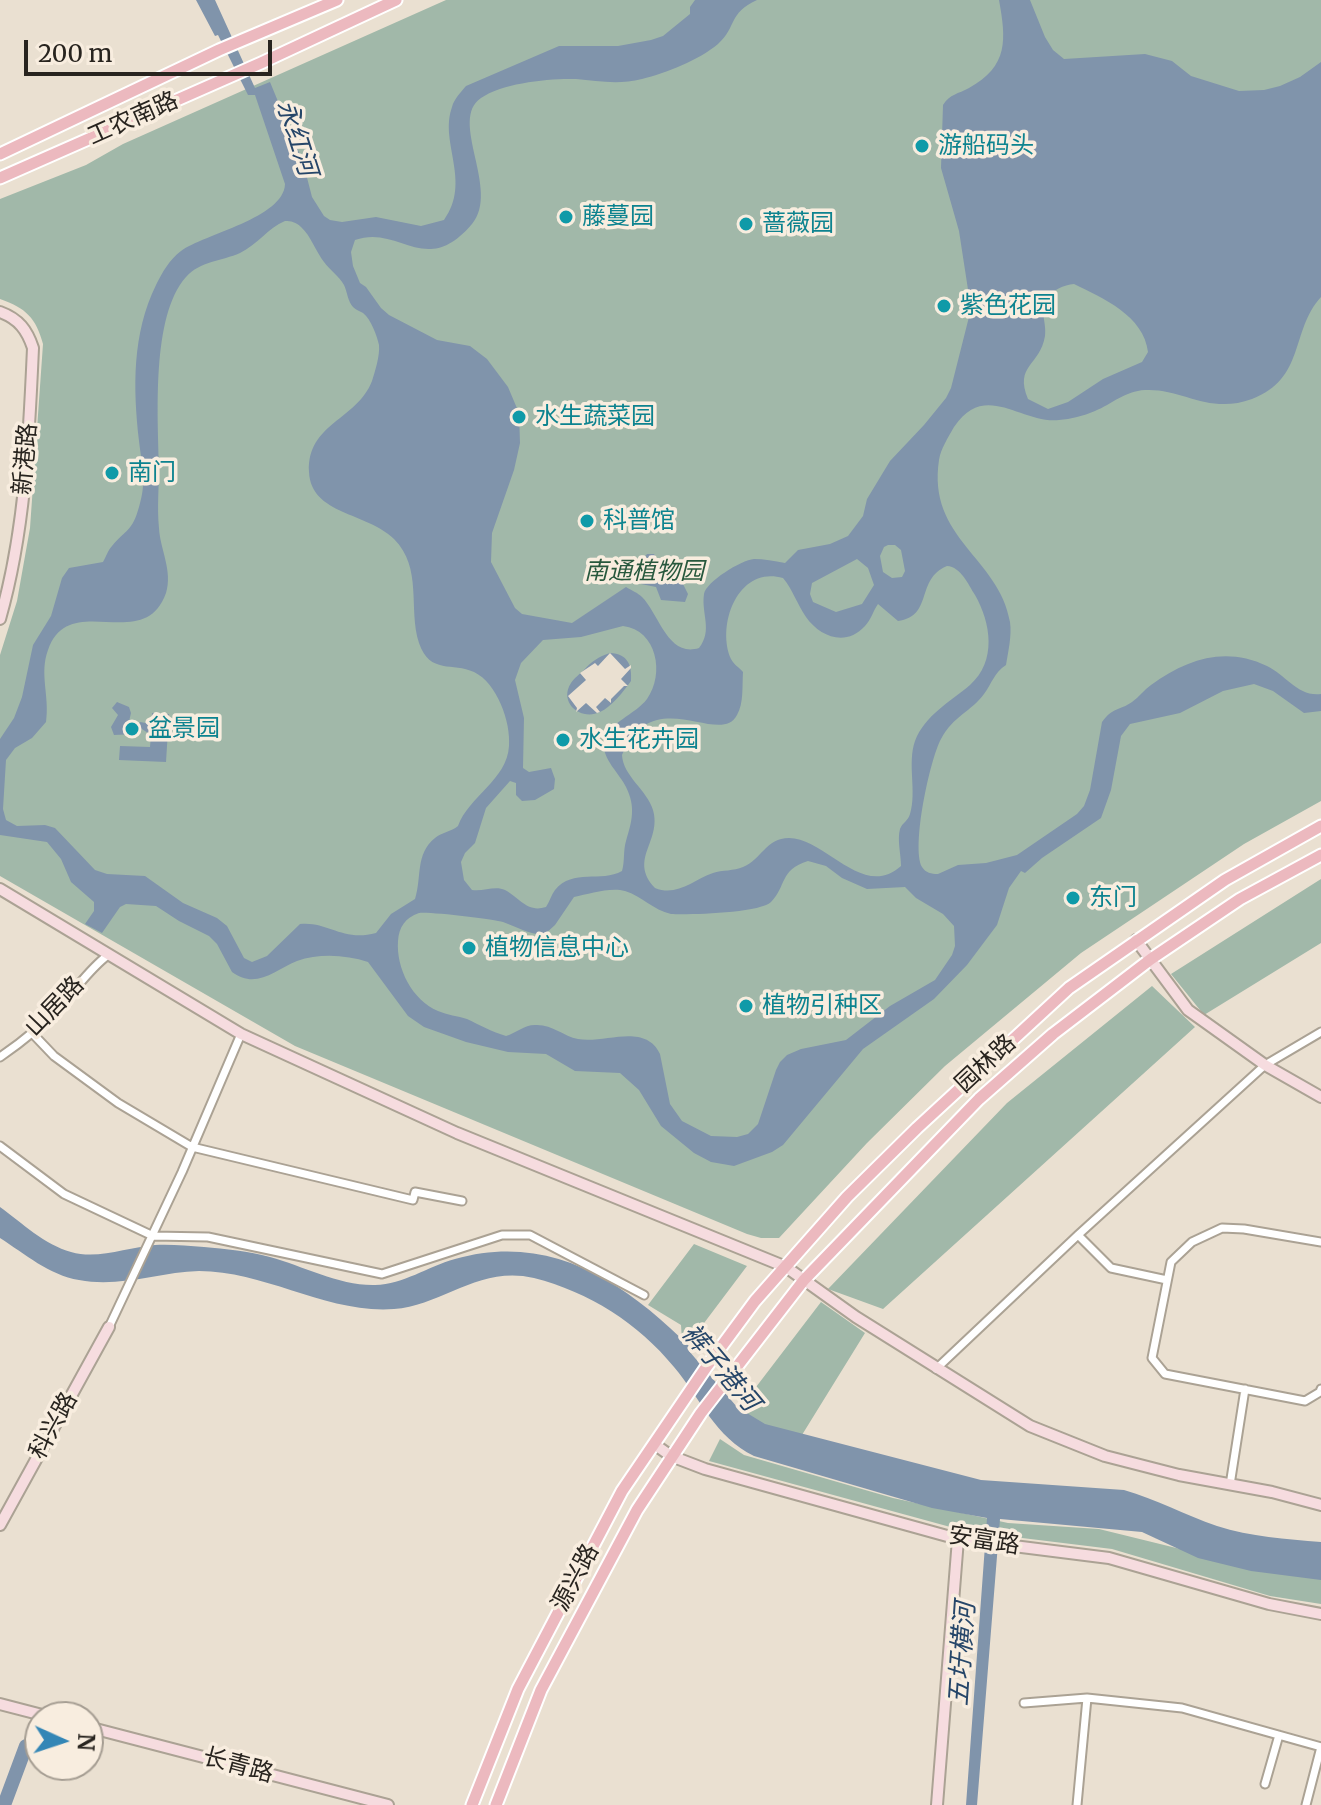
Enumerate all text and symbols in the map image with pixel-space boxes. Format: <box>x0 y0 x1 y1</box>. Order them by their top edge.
scale bar <box>28 24 276 74</box>
text: 200 m <box>38 38 112 69</box>
street label: 工农南路 <box>83 86 183 152</box>
water label: 永红河 <box>269 96 323 180</box>
place label: 游船码头 <box>938 132 1034 160</box>
marker: 游船码头 <box>913 137 931 155</box>
place label: 藤蔓园 <box>582 203 654 231</box>
marker: 藤蔓园 <box>557 208 575 226</box>
place label: 蔷薇园 <box>762 210 834 238</box>
marker: 蔷薇园 <box>737 215 755 233</box>
place label: 紫色花园 <box>960 292 1056 320</box>
marker: 紫色花园 <box>935 297 953 315</box>
place label: 水生蔬菜园 <box>535 403 655 431</box>
marker: 水生蔬菜园 <box>510 408 528 426</box>
street label: 新港路 <box>9 422 43 496</box>
place label: 南门 <box>128 459 176 487</box>
marker: 南门 <box>103 464 121 482</box>
place label: 科普馆 <box>603 507 675 535</box>
marker: 科普馆 <box>578 512 596 530</box>
park label: 南通植物园 <box>584 558 704 586</box>
place label: 盆景园 <box>148 715 220 743</box>
marker: 盆景园 <box>123 720 141 738</box>
place label: 水生花卉园 <box>579 726 699 754</box>
marker: 水生花卉园 <box>554 731 572 749</box>
place label: 东门 <box>1089 884 1137 912</box>
marker: 东门 <box>1064 889 1082 907</box>
place label: 植物信息中心 <box>485 934 629 962</box>
marker: 植物信息中心 <box>460 939 478 957</box>
street label: 山居路 <box>20 971 90 1043</box>
place label: 植物引种区 <box>762 992 882 1020</box>
marker: 植物引种区 <box>737 997 755 1015</box>
street label: 园林路 <box>950 1029 1022 1099</box>
water label: 裤子港河 <box>675 1318 765 1418</box>
street label: 科兴路 <box>24 1388 84 1464</box>
street label: 安富路 <box>946 1521 1022 1561</box>
street label: 源兴路 <box>546 1539 606 1617</box>
water label: 五圩横河 <box>944 1601 982 1707</box>
north arrow <box>24 1701 104 1781</box>
text: N <box>72 1733 100 1752</box>
street label: 长青路 <box>199 1743 277 1789</box>

